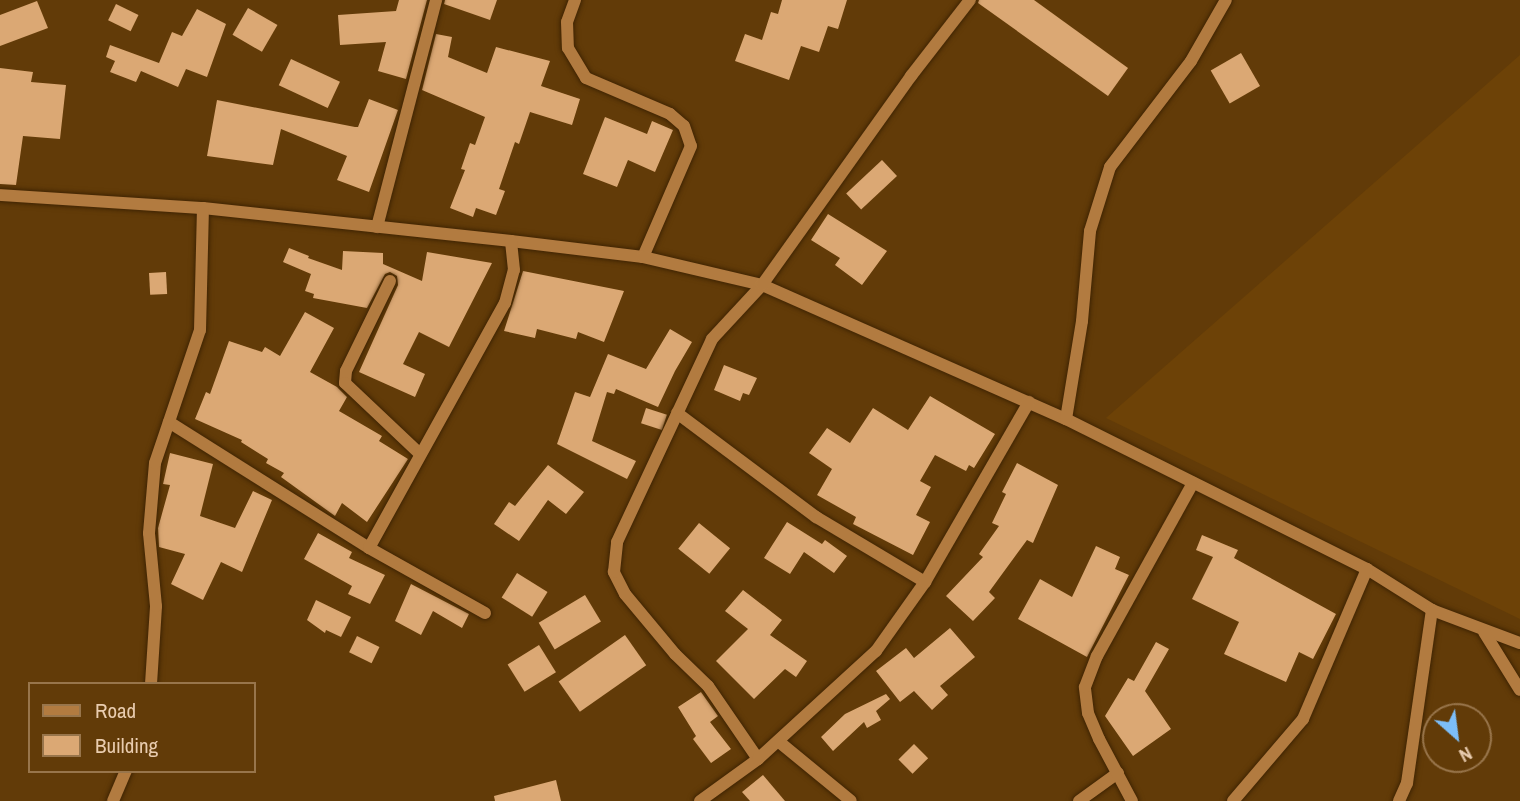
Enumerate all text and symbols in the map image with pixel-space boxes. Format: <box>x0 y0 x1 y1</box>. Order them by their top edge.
legend <box>28 682 256 773</box>
text: Road <box>95 696 136 725</box>
north arrow <box>1422 703 1492 773</box>
text: Building <box>95 731 158 760</box>
text: N <box>1455 741 1477 769</box>

